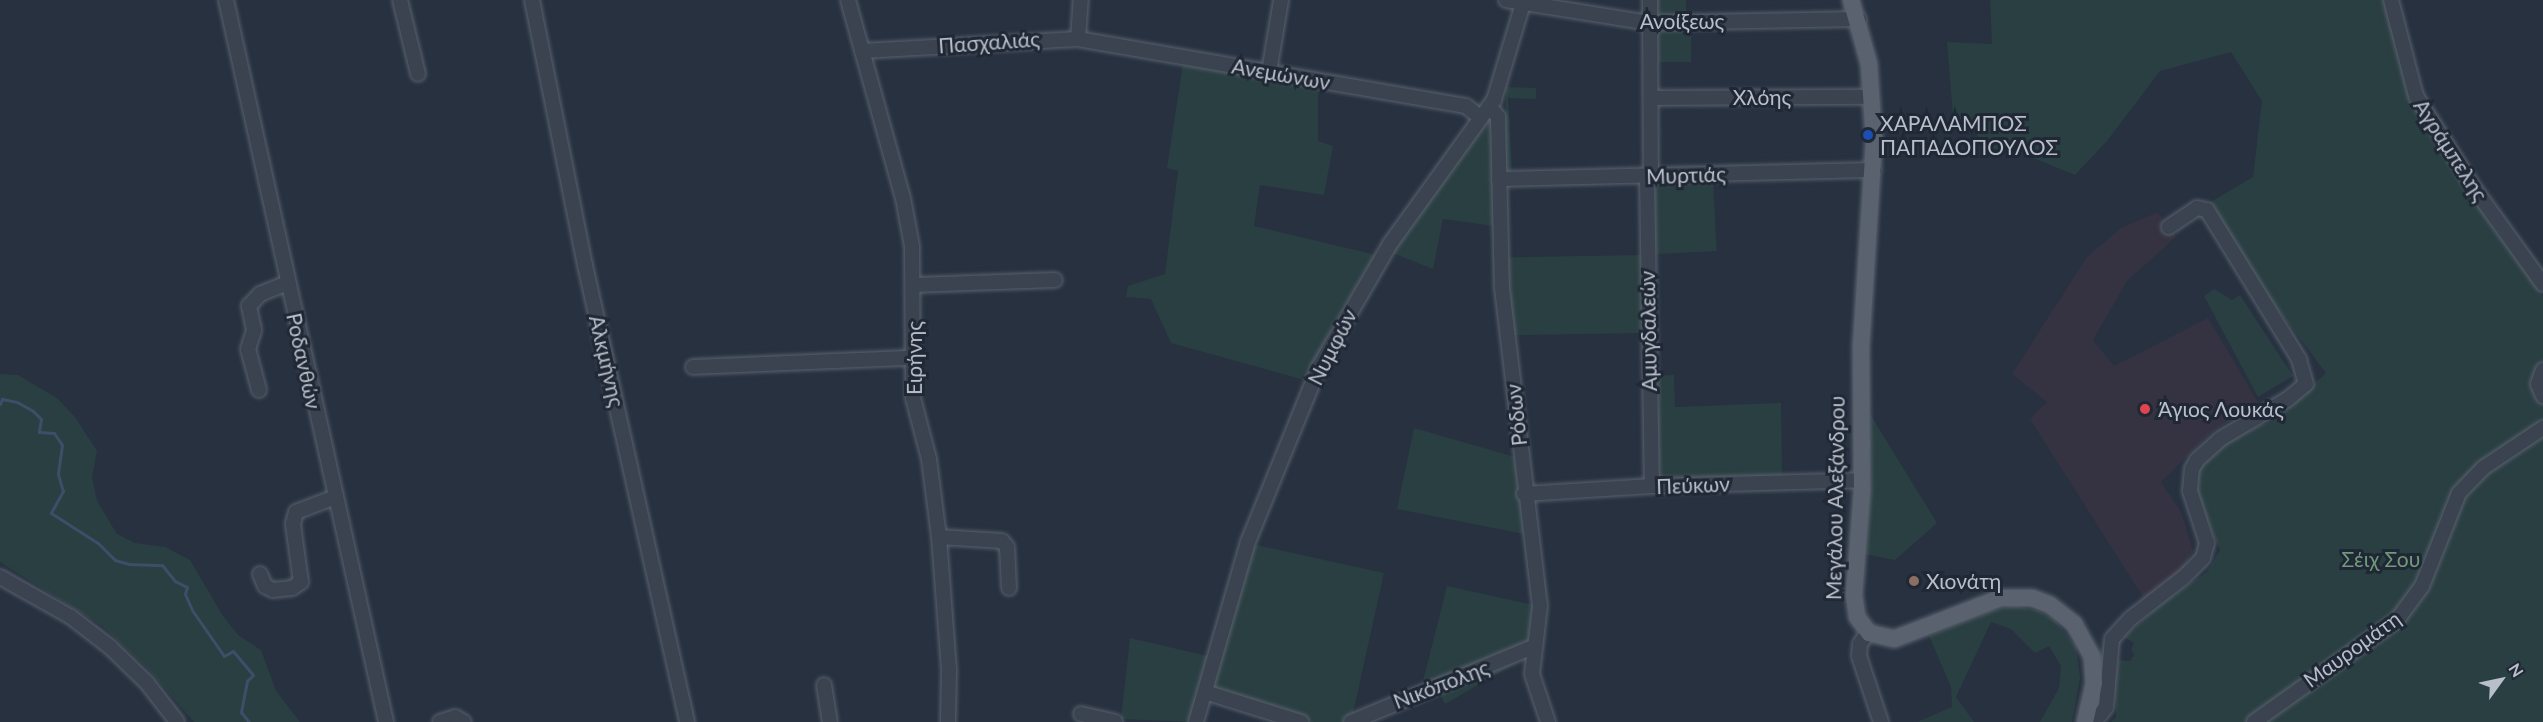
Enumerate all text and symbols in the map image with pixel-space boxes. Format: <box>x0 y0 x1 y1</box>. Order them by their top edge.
street label: Ανοίξεως <box>1640 8 1724 34</box>
street label: Πασχαλιάς <box>937 26 1041 58</box>
street label: Ανεμώνων <box>1230 53 1332 95</box>
street label: Χλόης <box>1733 84 1791 110</box>
street label: Αγράμπελης <box>2409 94 2493 206</box>
place label: ΧΑΡΑΛΑΜΠΟΣ ΠΑΠΑΔΟΠΟΥΛΟΣ <box>1880 110 2058 160</box>
marker: ΧΑΡΑΛΑΜΠΟΣ ΠΑΠΑΔΟΠΟΥΛΟΣ <box>1861 128 1875 142</box>
street label: Μυρτιάς <box>1646 161 1726 189</box>
street label: Αμυγδαλεών <box>1634 271 1662 391</box>
street label: Νυμφών <box>1302 305 1362 389</box>
street label: Ροδανθών <box>282 311 326 411</box>
street label: Αλκμήνης <box>584 313 630 409</box>
street label: Ειρήνης <box>901 321 927 395</box>
street label: Ρόδων <box>1500 383 1532 447</box>
street label: Μεγάλου Αλεξάνδρου <box>1821 395 1849 601</box>
place label: Άγιος Λουκάς <box>2158 396 2285 422</box>
marker: Άγιος Λουκάς <box>2136 400 2154 418</box>
street label: Πεύκων <box>1656 471 1730 499</box>
park label: Σέιχ Σου <box>2342 546 2420 572</box>
place label: Χιονάτη <box>1926 568 2001 594</box>
marker: Χιονάτη <box>1907 574 1921 588</box>
street label: Μαυρομάτη <box>2299 605 2405 693</box>
north arrow <box>2471 650 2531 710</box>
street label: Νικόπολης <box>1390 654 1492 714</box>
text: N <box>2505 660 2528 680</box>

